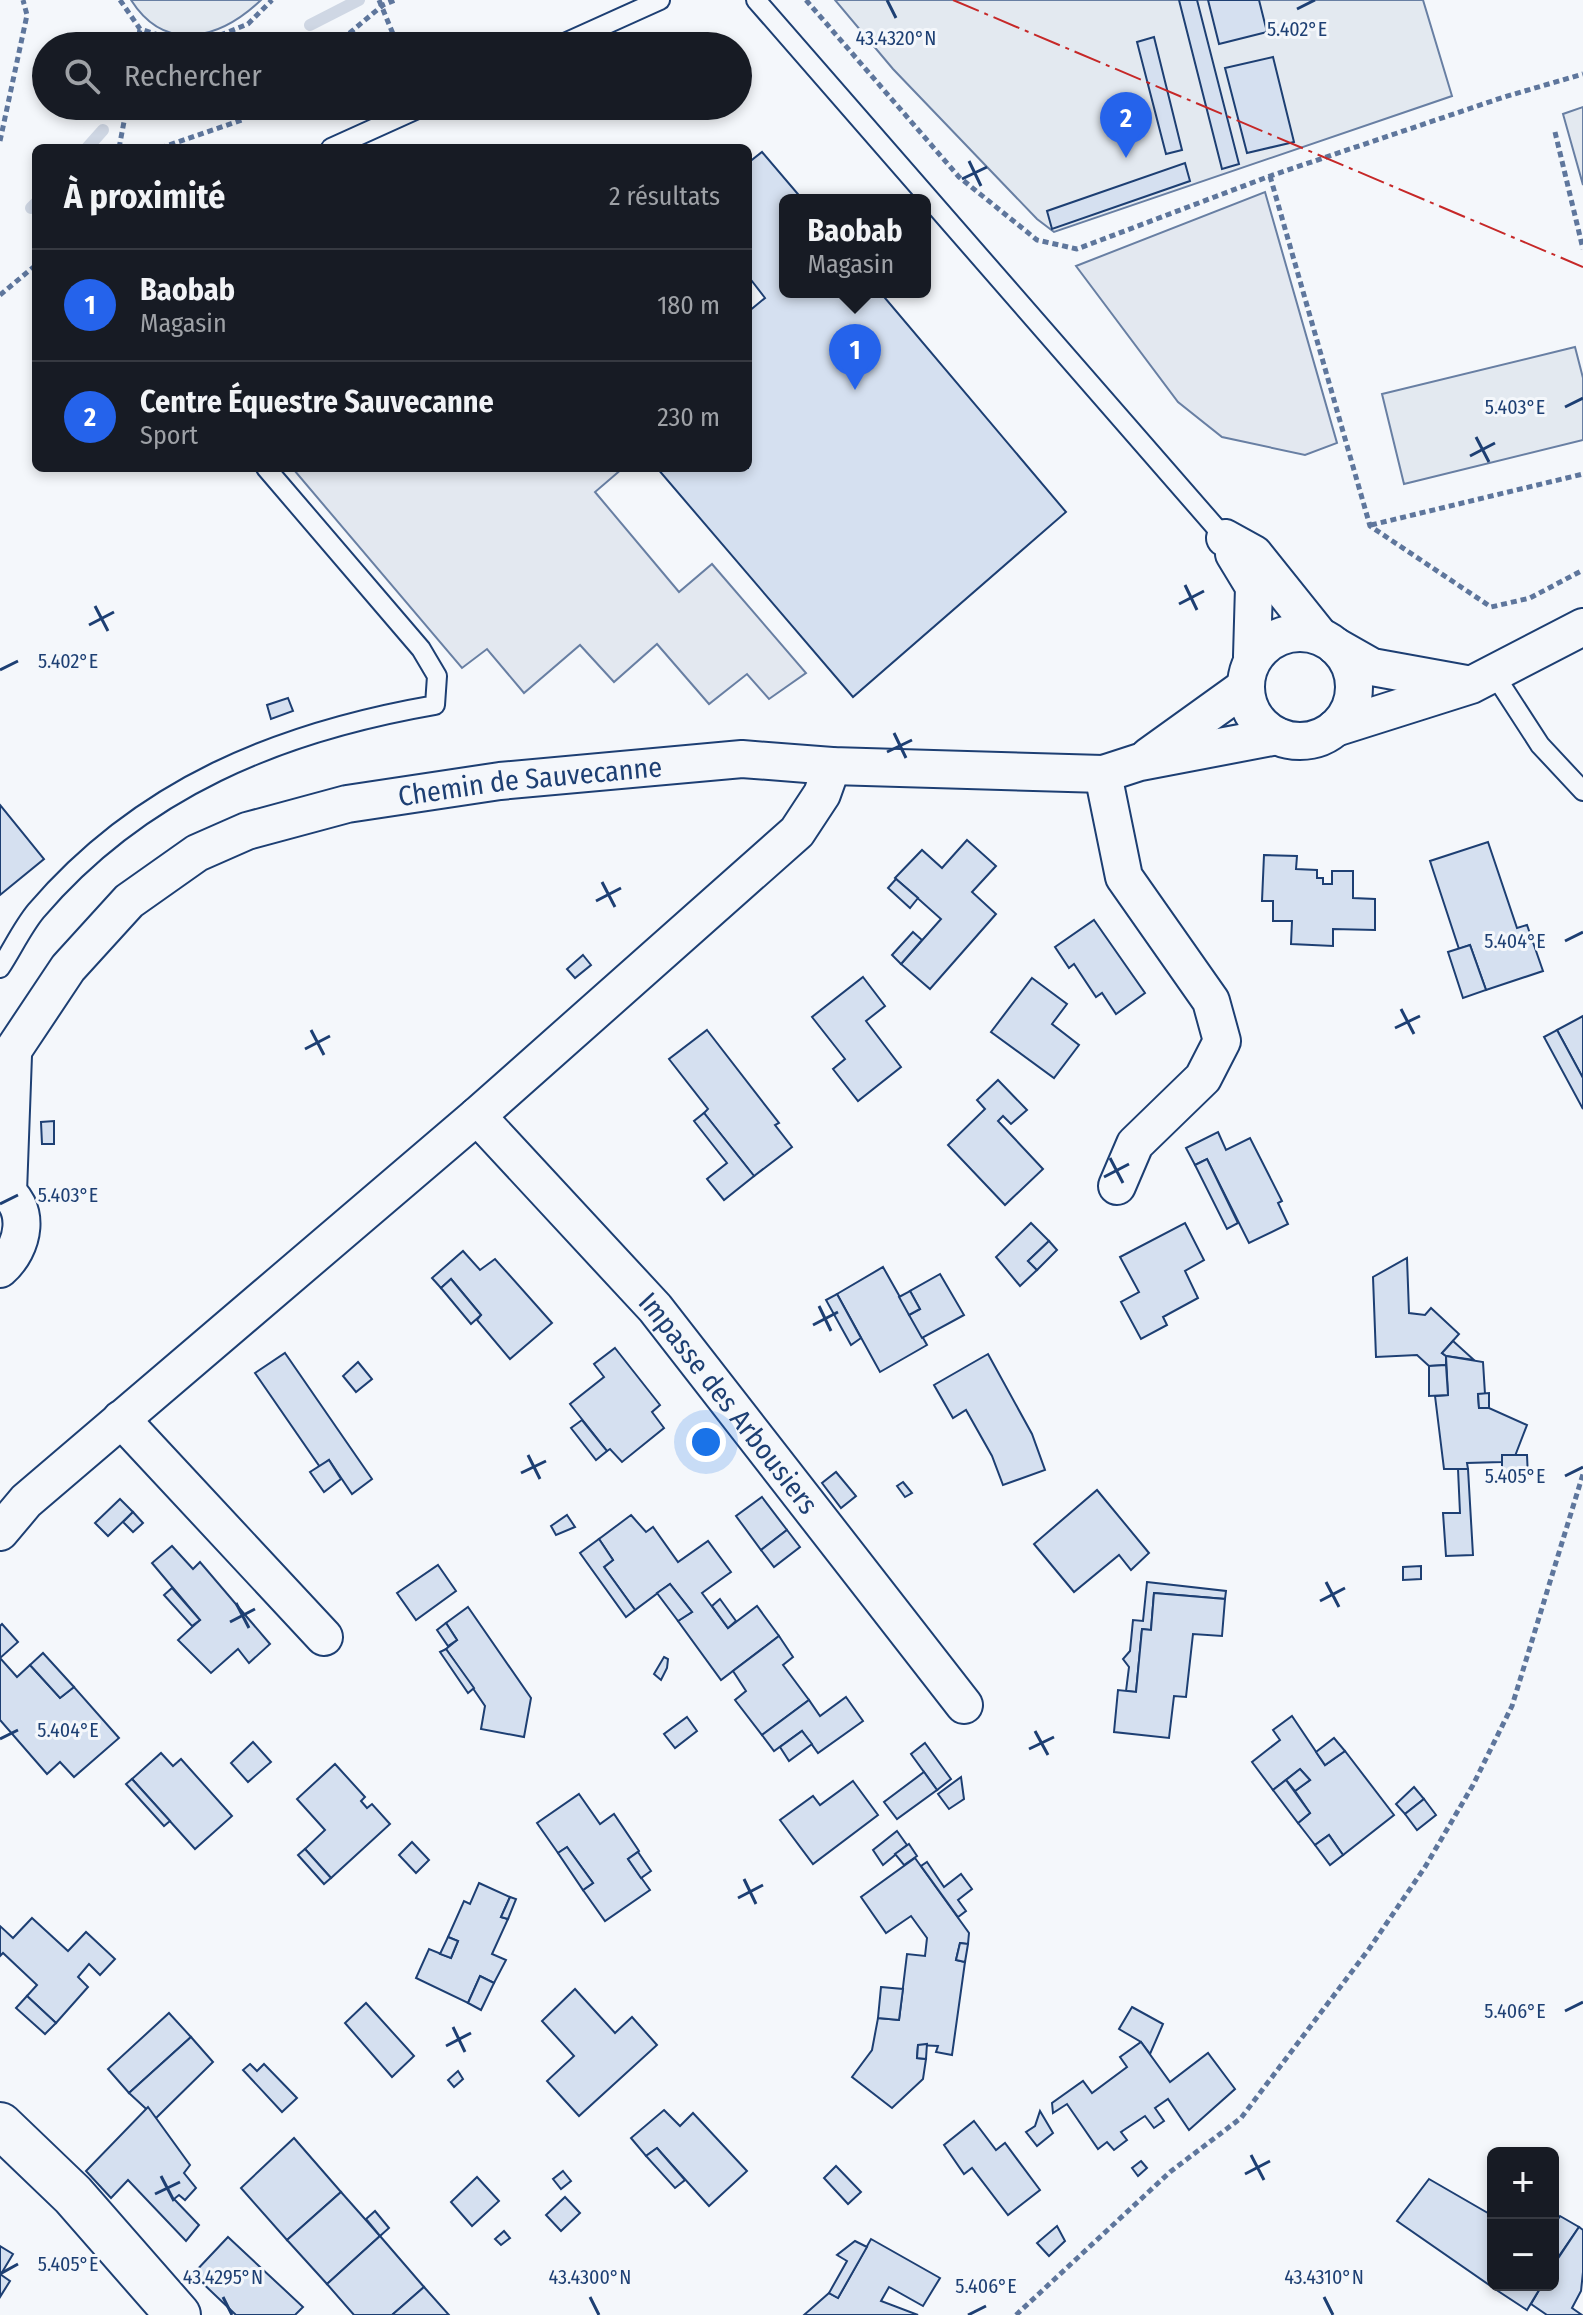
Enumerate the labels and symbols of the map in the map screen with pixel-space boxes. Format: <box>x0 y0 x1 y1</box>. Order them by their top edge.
text: 5.402°E <box>1267 17 1327 41</box>
text: 43.4320°N <box>856 26 937 50</box>
pin: 2 <box>1100 92 1152 158</box>
pin: 1 <box>829 324 881 390</box>
text: 5.403°E <box>1485 395 1545 419</box>
text: 5.402°E <box>38 649 98 673</box>
street label: Chemin de Sauvecanne <box>396 750 663 813</box>
text: 5.404°E <box>1484 929 1546 953</box>
text: 5.403°E <box>38 1183 98 1207</box>
street label: Impasse des Arbousiers <box>632 1285 825 1520</box>
your location <box>686 1422 726 1462</box>
text: 5.405°E <box>1485 1464 1545 1488</box>
text: 5.404°E <box>37 1718 99 1742</box>
text: 5.406°E <box>1484 1999 1546 2023</box>
text: 5.405°E <box>38 2252 98 2276</box>
text: 43.4295°N <box>183 2265 263 2289</box>
text: 43.4300°N <box>549 2265 631 2289</box>
text: 43.4310°N <box>1284 2265 1364 2289</box>
text: 5.406°E <box>955 2274 1017 2298</box>

